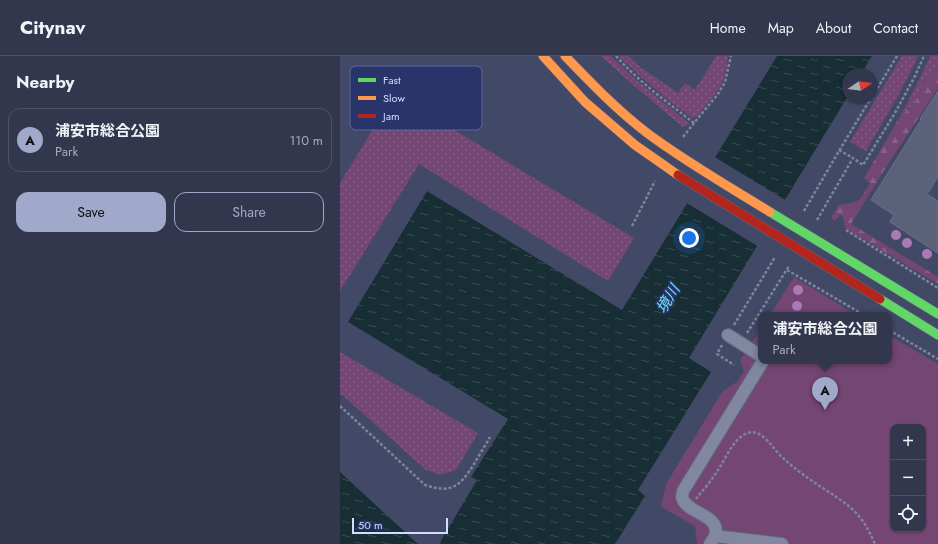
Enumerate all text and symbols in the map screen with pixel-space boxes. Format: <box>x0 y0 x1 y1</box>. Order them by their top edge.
text: Citynav <box>20 14 86 41</box>
text: Home <box>710 18 746 38</box>
text: Map <box>768 18 794 38</box>
text: About <box>816 18 851 38</box>
text: Contact <box>873 18 918 38</box>
legend <box>350 66 482 130</box>
north arrow <box>842 68 878 104</box>
text: Nearby <box>16 70 74 94</box>
text: Fast <box>383 72 401 88</box>
text: Slow <box>383 90 405 106</box>
text: Jam <box>381 108 400 124</box>
text: 浦安市総合公園 <box>55 120 160 142</box>
text: A <box>25 131 35 150</box>
text: 110 m <box>289 131 323 150</box>
text: Park <box>55 142 78 161</box>
button: Save <box>16 192 166 232</box>
button: Share <box>174 192 324 232</box>
your location <box>679 228 699 248</box>
water label: 境川 <box>651 279 686 318</box>
popup <box>758 312 892 364</box>
text: 浦安市総合公園 <box>772 318 878 340</box>
text: Park <box>772 340 796 359</box>
pin: A <box>812 377 838 410</box>
map controls <box>890 424 926 532</box>
button: + <box>890 424 926 460</box>
button: − <box>890 460 926 496</box>
button: locate <box>890 496 926 532</box>
scale bar <box>352 516 448 535</box>
text: 50 m <box>358 517 383 533</box>

